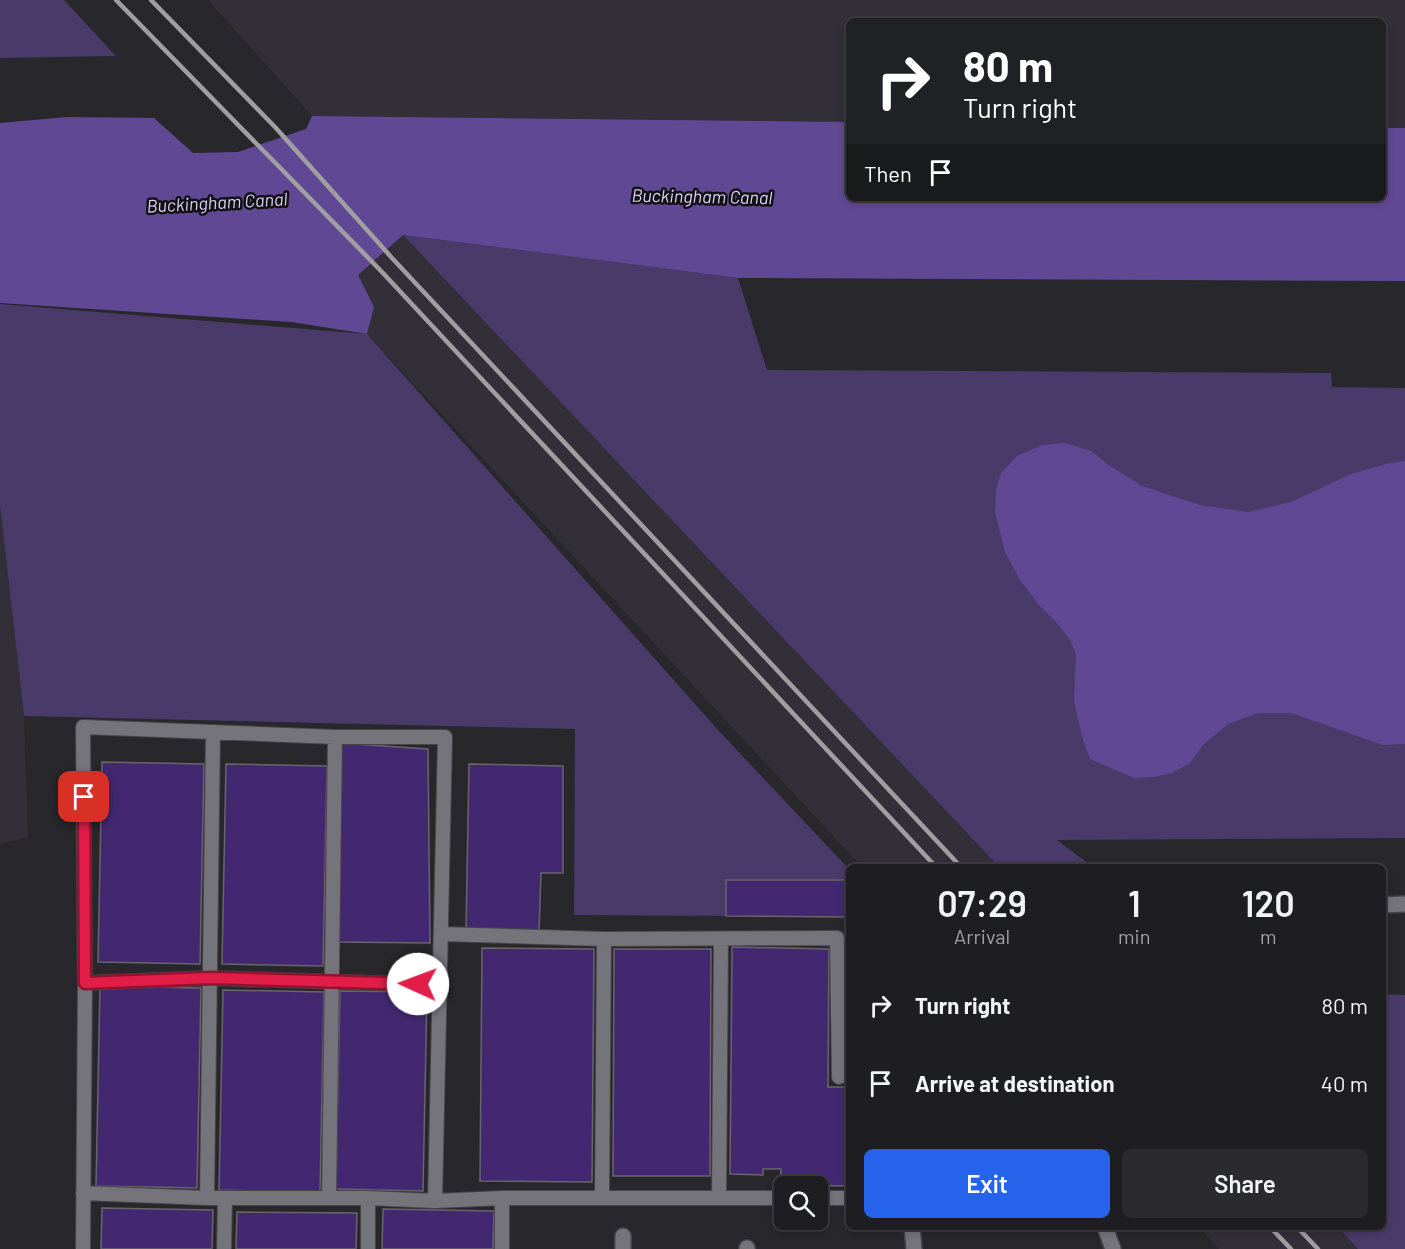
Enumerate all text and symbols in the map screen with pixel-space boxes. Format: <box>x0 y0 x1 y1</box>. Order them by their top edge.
text: 80 m <box>963 40 1053 90</box>
icon: right <box>864 42 942 120</box>
text: Turn right <box>963 91 1077 123</box>
icon: arrive <box>924 156 957 189</box>
text: Then <box>864 160 912 186</box>
water label: Buckingham Canal <box>631 184 773 208</box>
water label: Buckingham Canal <box>146 187 288 217</box>
pin <box>58 771 109 822</box>
icon: arrive <box>67 780 100 813</box>
text: 07:29 <box>937 881 1027 924</box>
text: 1 <box>1128 881 1141 924</box>
text: 120 <box>1242 881 1295 924</box>
text: Arrival <box>954 924 1010 948</box>
text: min <box>1118 924 1151 948</box>
text: m <box>1260 924 1277 948</box>
position arrow <box>386 952 450 1016</box>
icon: right <box>864 989 897 1022</box>
text: Turn right <box>915 992 1010 1018</box>
text: 80 m <box>1322 992 1368 1018</box>
icon: arrive <box>864 1067 897 1100</box>
text: Arrive at destination <box>915 1070 1114 1096</box>
text: 40 m <box>1321 1070 1368 1096</box>
button: Exit <box>864 1149 1110 1218</box>
button: Share <box>1122 1149 1368 1218</box>
map controls <box>774 1176 828 1230</box>
button: search <box>774 1176 828 1230</box>

